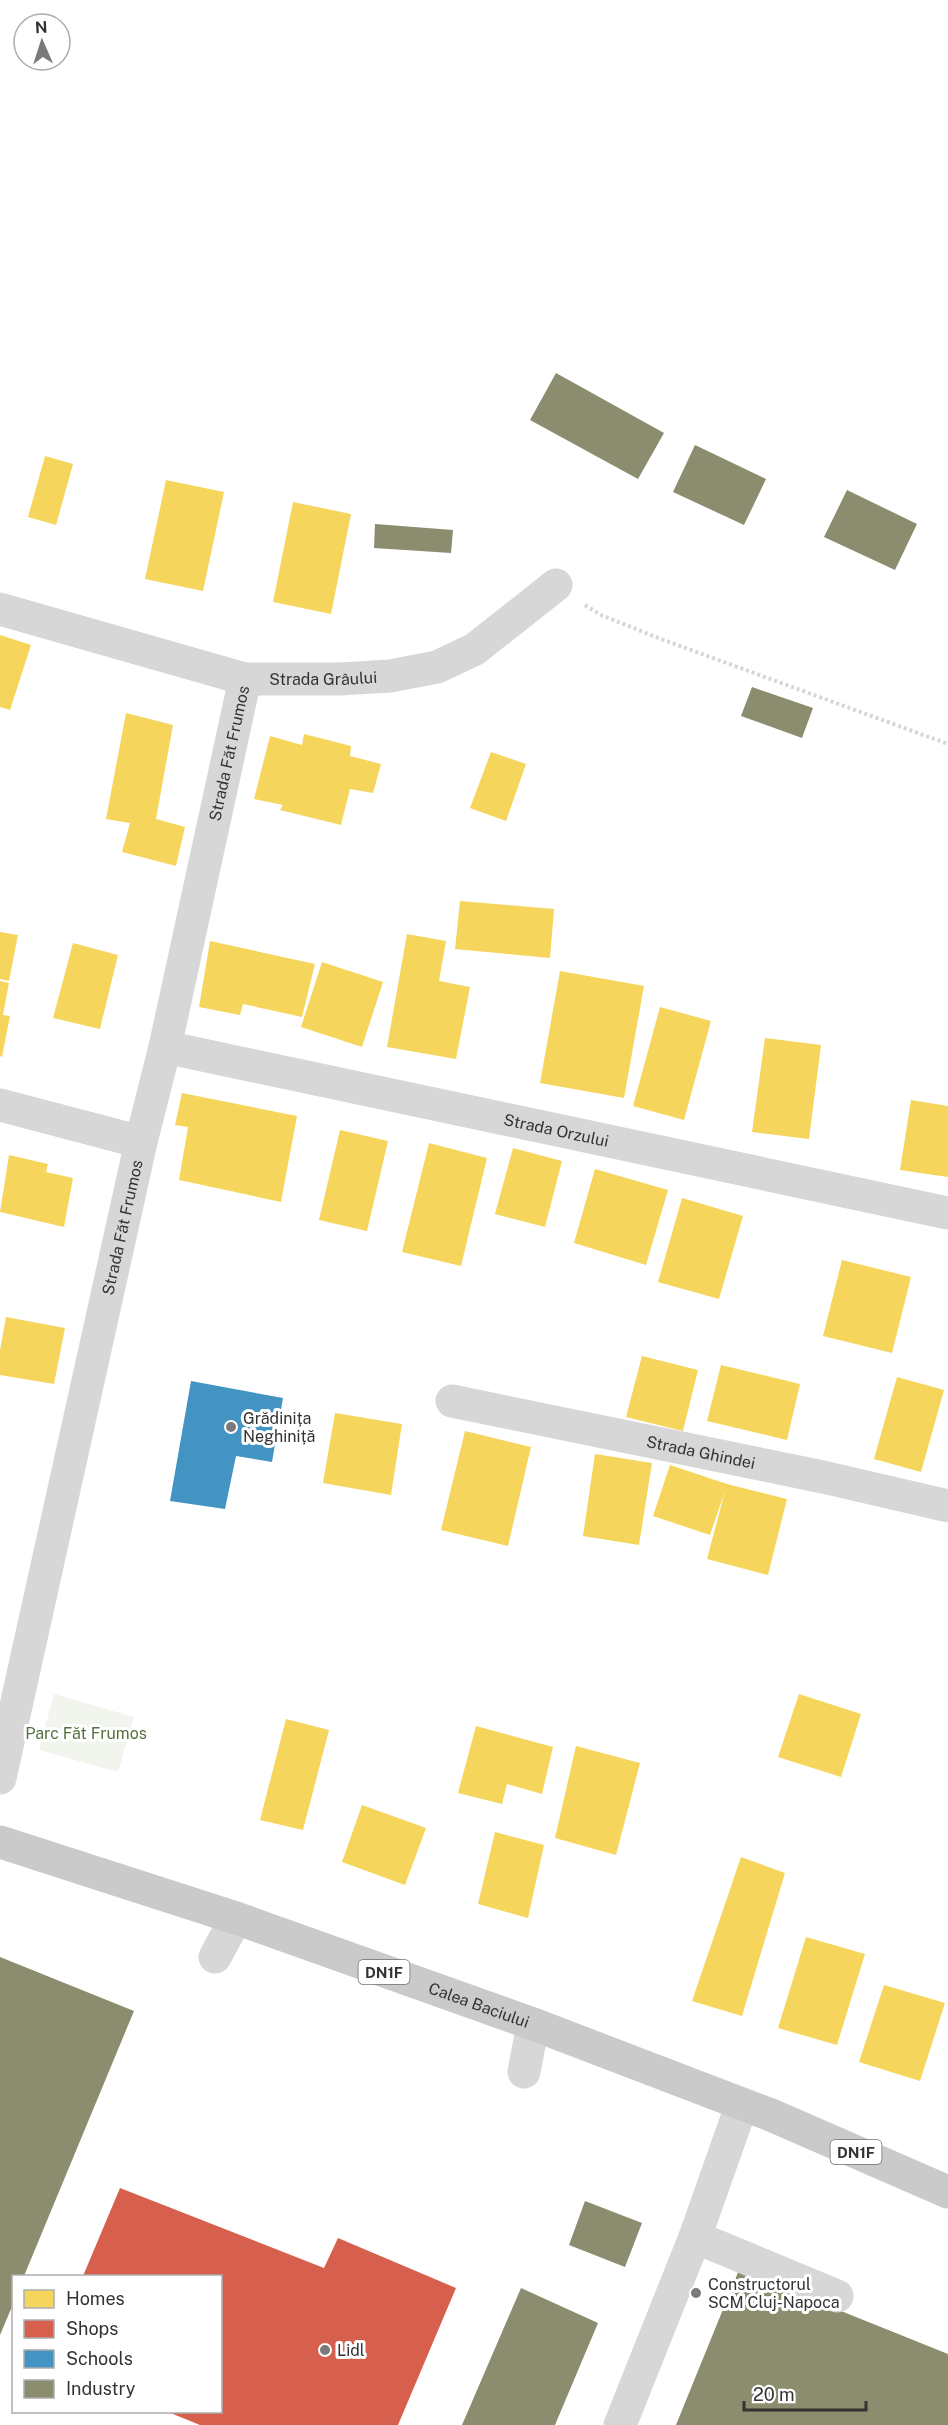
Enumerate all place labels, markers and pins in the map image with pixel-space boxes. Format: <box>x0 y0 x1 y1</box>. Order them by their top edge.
place label: Grădinița Neghiniță <box>243 1409 315 1446</box>
marker: Grădinița Neghiniță <box>224 1420 238 1434</box>
place label: Constructorul SCM Cluj-Napoca <box>708 2275 840 2312</box>
marker: Constructorul SCM Cluj-Napoca <box>689 2286 703 2300</box>
place label: Lidl <box>337 2341 365 2360</box>
marker: Lidl <box>318 2343 332 2357</box>

